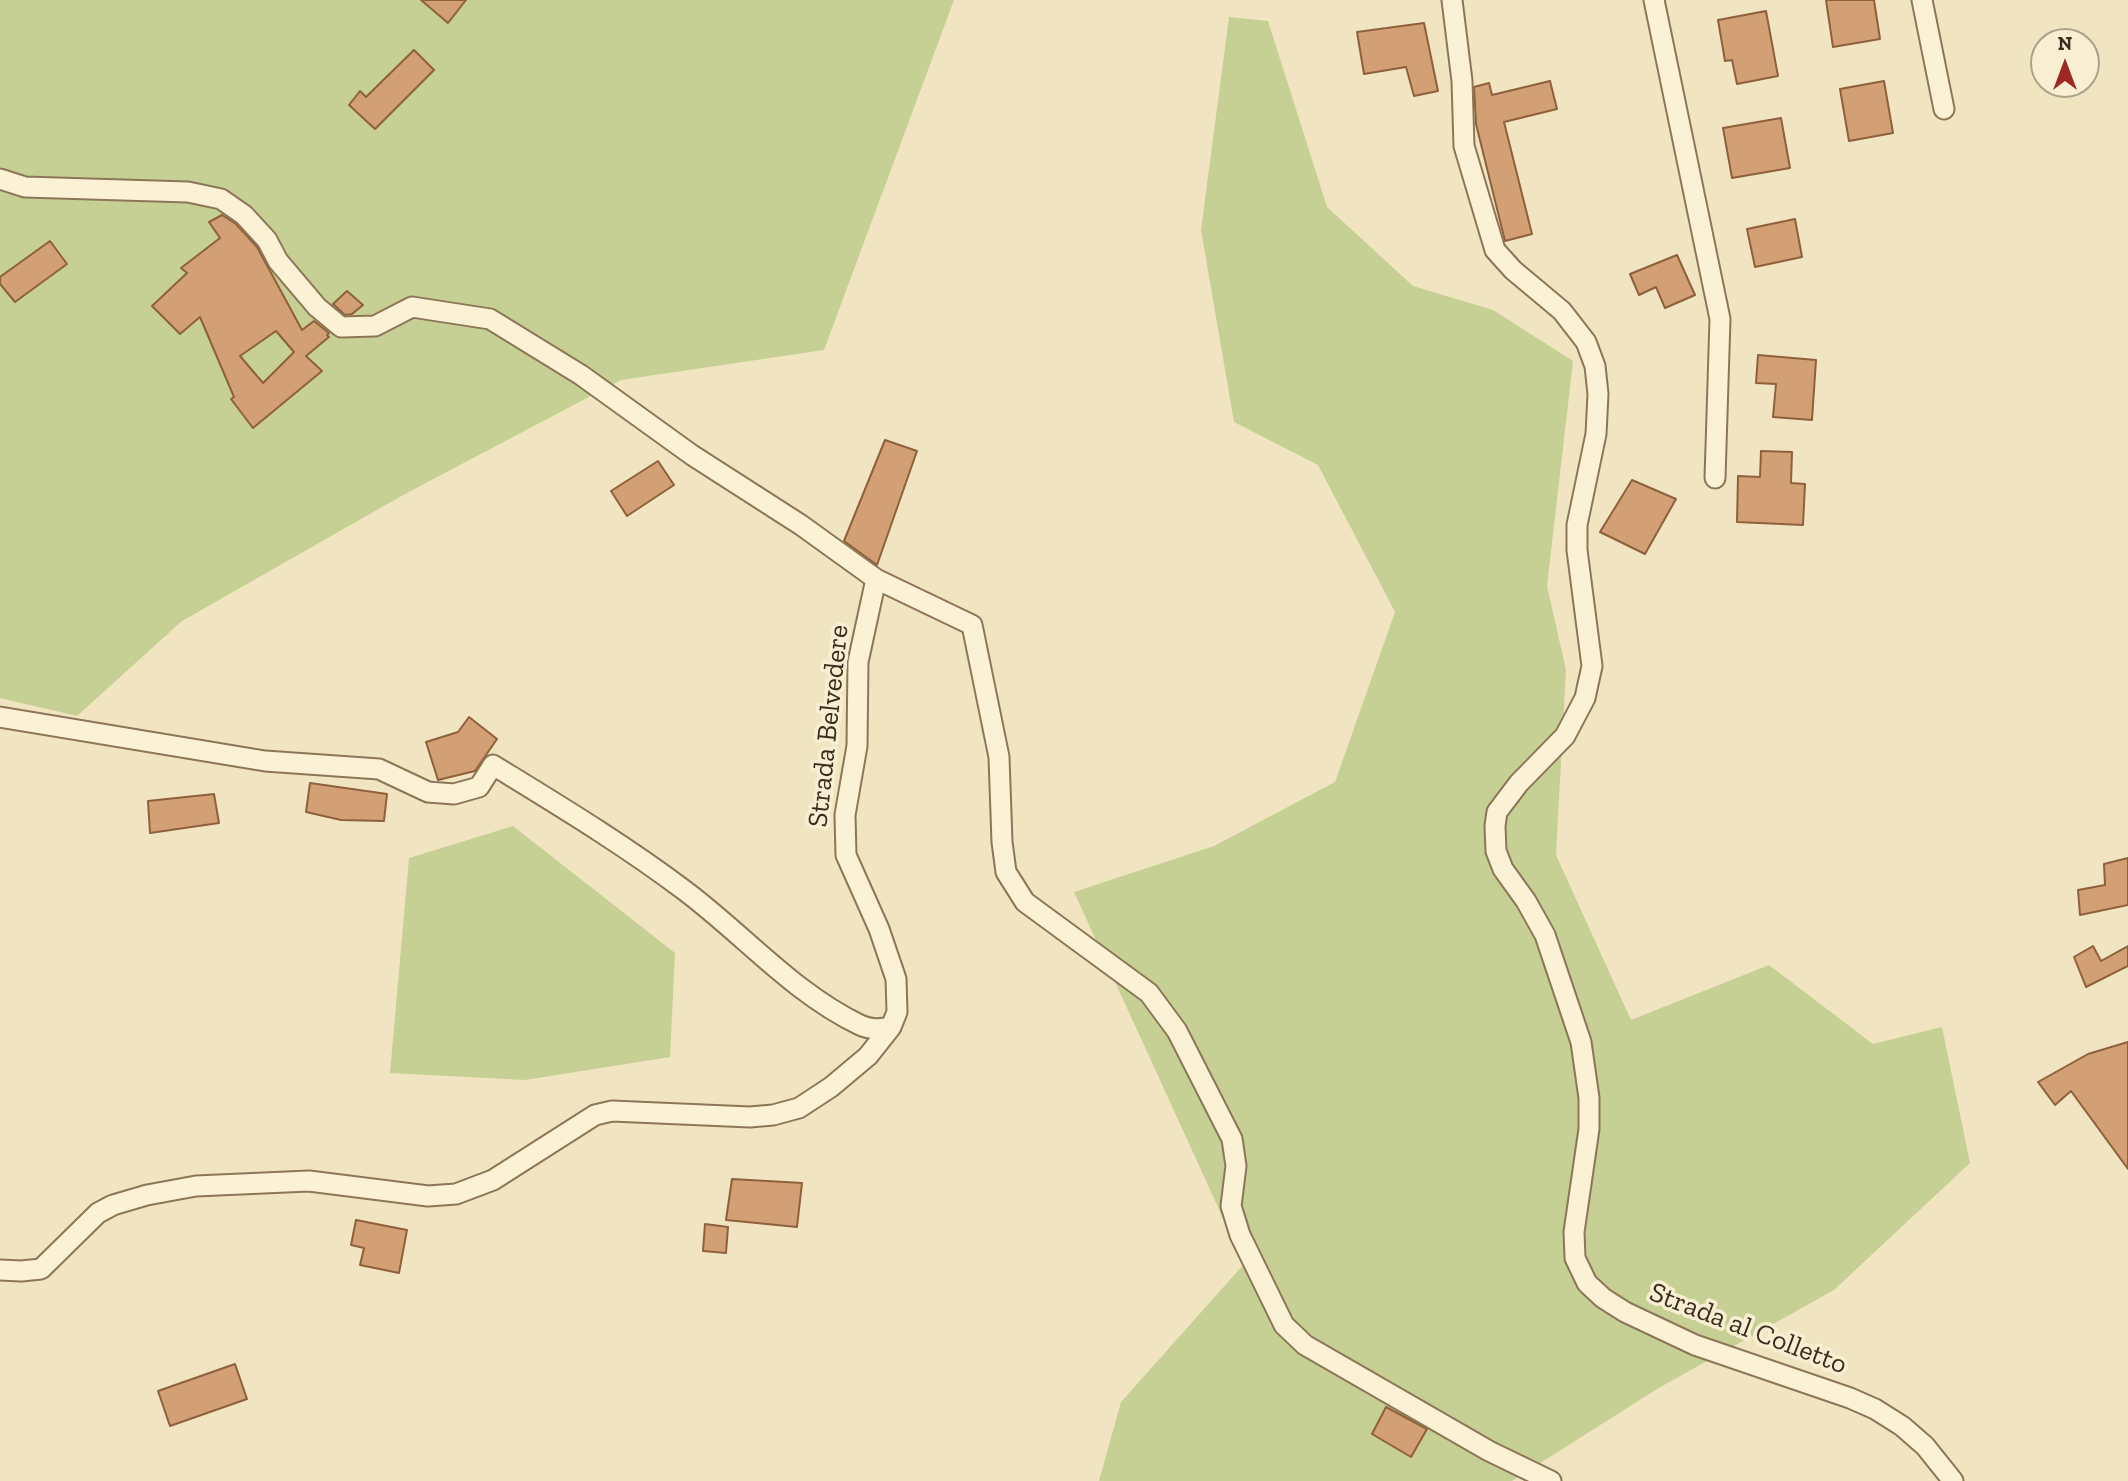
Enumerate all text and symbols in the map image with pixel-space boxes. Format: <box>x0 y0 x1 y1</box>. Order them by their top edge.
north arrow <box>2030 28 2100 98</box>
text: N <box>2058 32 2072 55</box>
street label: Strada Belvedere <box>802 623 856 829</box>
street label: Strada al Colletto <box>1645 1276 1851 1382</box>

